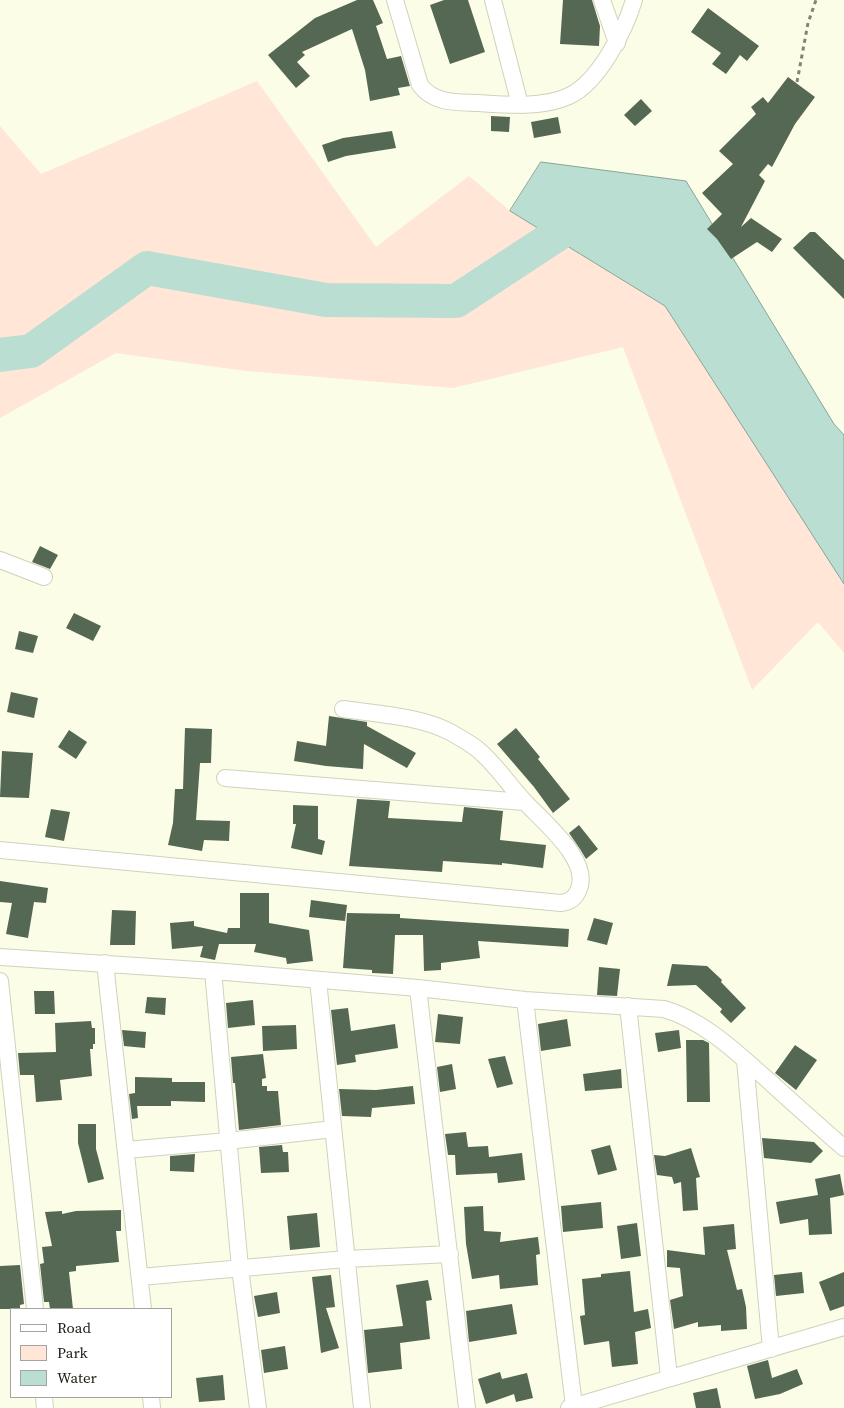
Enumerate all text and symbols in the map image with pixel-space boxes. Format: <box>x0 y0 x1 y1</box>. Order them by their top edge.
legend <box>10 1308 172 1398</box>
text: Road <box>57 1317 91 1338</box>
text: Park <box>57 1342 88 1363</box>
text: Water <box>57 1367 97 1388</box>

